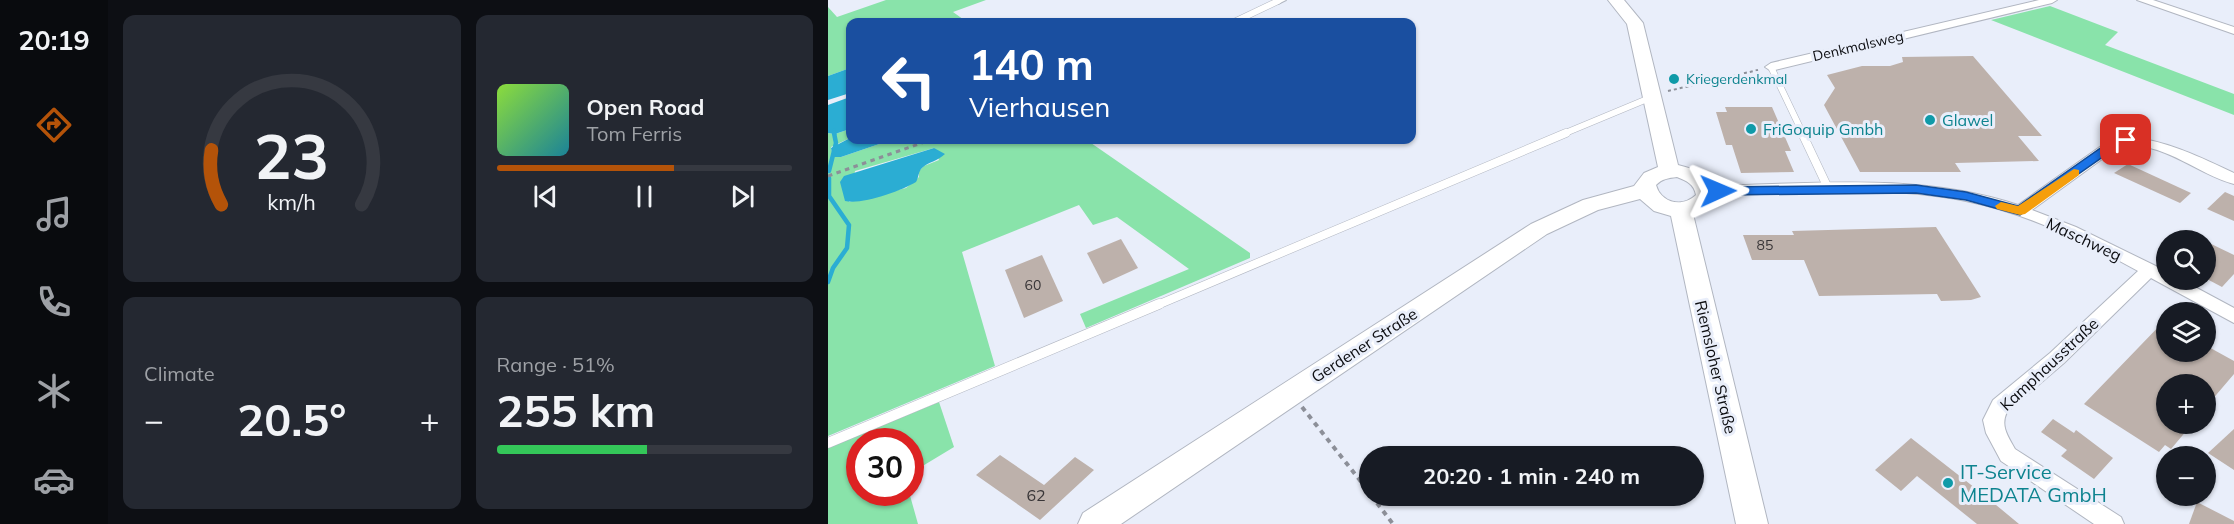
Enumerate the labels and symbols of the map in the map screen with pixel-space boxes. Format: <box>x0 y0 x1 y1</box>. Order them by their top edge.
street label: Denkmalsweg <box>1811 27 1905 65</box>
place label: Kriegerdenkmal <box>1686 70 1787 88</box>
marker: Kriegerdenkmal <box>1667 72 1681 86</box>
place label: Glawel <box>1942 110 1993 130</box>
marker: Glawel <box>1923 113 1937 127</box>
pin <box>2100 114 2151 165</box>
place label: FriGoquip Gmbh <box>1763 119 1883 139</box>
marker: FriGoquip Gmbh <box>1744 122 1758 136</box>
position arrow <box>1686 159 1750 223</box>
street label: Maschweg <box>2043 213 2125 265</box>
house number: 85 <box>1757 236 1773 254</box>
house number: 60 <box>1025 276 1041 294</box>
street label: Riemsloher Straße <box>1691 298 1741 436</box>
street label: Gerdener Straße <box>1307 303 1421 387</box>
street label: Kamphausstraße <box>1996 313 2102 415</box>
speed limit sign: 30 <box>846 428 924 506</box>
place label: IT-Service MEDATA GmbH <box>1960 459 2107 507</box>
marker: IT-Service MEDATA GmbH <box>1941 476 1955 490</box>
house number: 62 <box>1026 485 1046 505</box>

